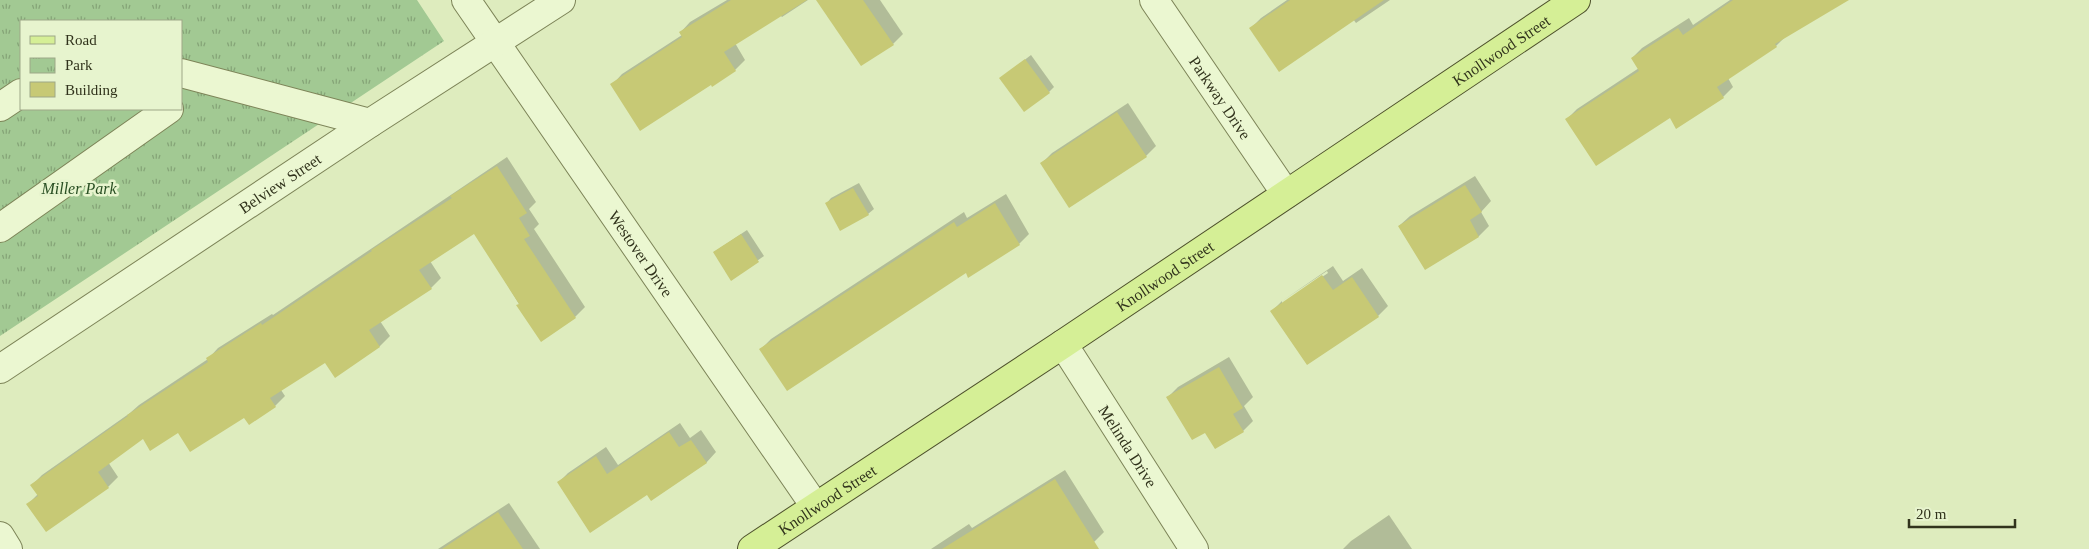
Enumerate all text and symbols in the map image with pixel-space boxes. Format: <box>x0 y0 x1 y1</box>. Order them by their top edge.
street label: Knollwood Street <box>1449 11 1553 89</box>
legend <box>20 20 182 110</box>
text: Road <box>65 32 97 48</box>
street label: Parkway Drive <box>1186 53 1255 142</box>
text: Park <box>65 57 93 73</box>
text: Building <box>65 82 118 98</box>
street label: Belview Street <box>236 149 324 216</box>
park label: Miller Park <box>40 180 117 197</box>
street label: Westover Drive <box>605 207 676 300</box>
street label: Knollwood Street <box>1113 237 1217 314</box>
street label: Melinda Drive <box>1096 402 1161 490</box>
street label: Knollwood Street <box>775 461 880 538</box>
scale bar <box>1909 496 2015 528</box>
text: 20 m <box>1916 506 1947 522</box>

